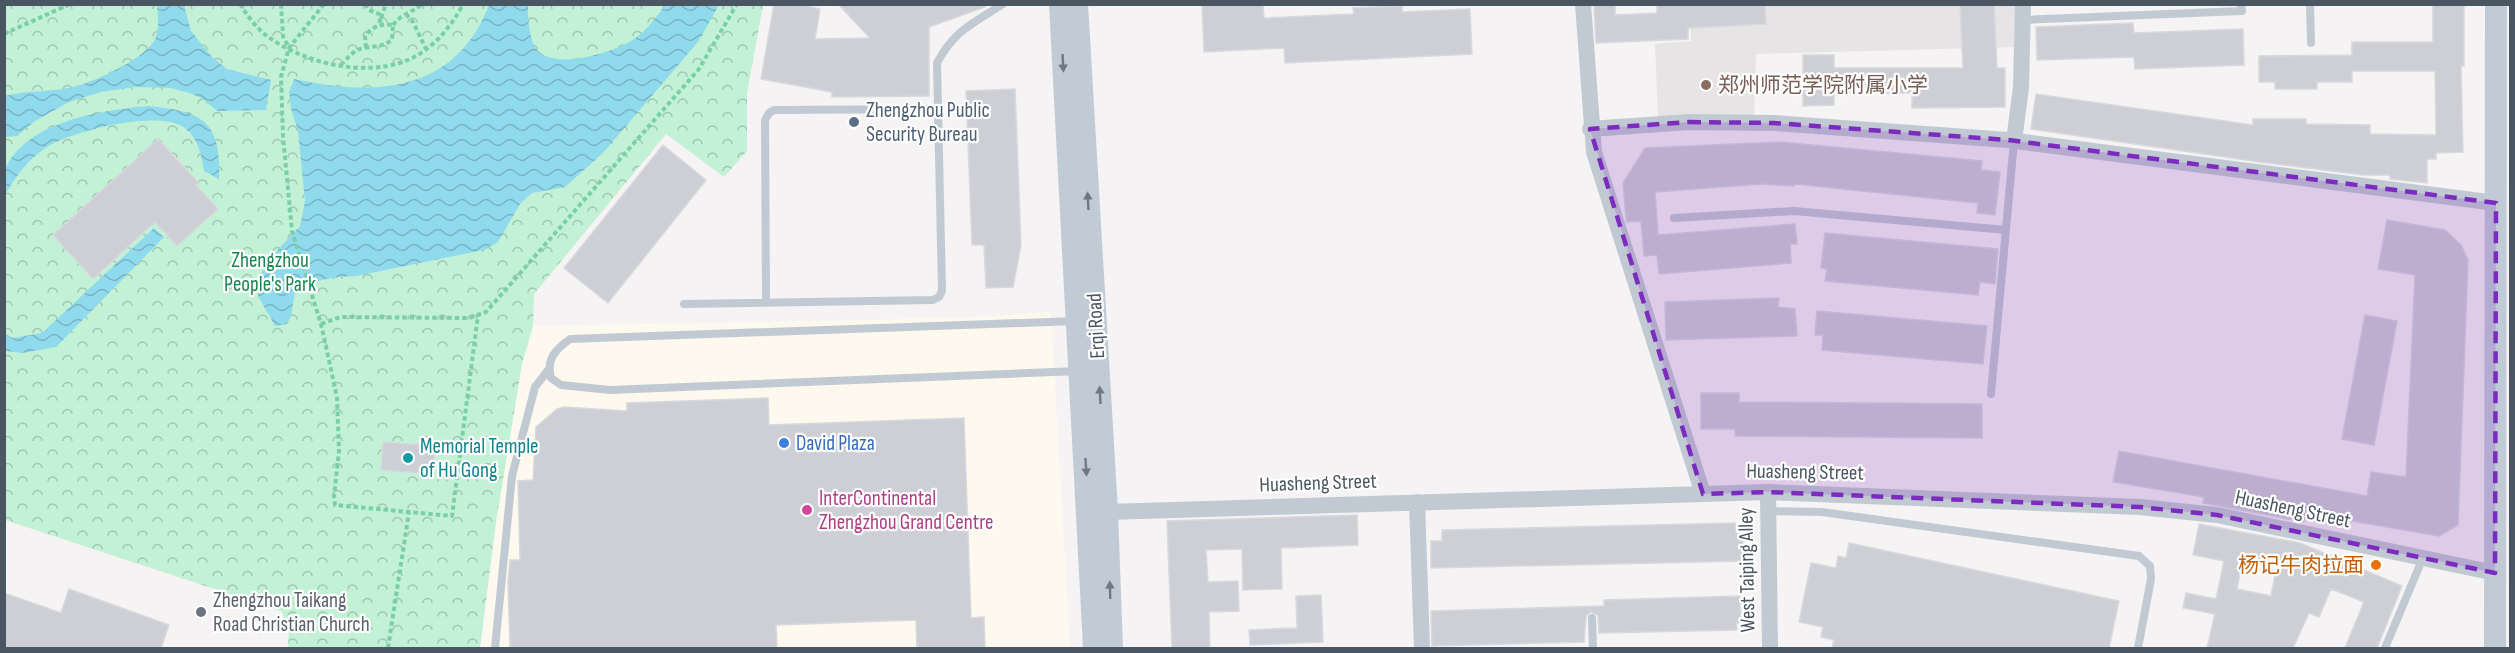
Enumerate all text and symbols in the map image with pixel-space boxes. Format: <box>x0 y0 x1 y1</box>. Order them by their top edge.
one-way arrow <box>1058 53 1067 72</box>
place label: 郑州师范学院附属小学 <box>1718 73 1928 98</box>
marker: 郑州师范学院附属小学 <box>1699 78 1713 92</box>
place label: Zhengzhou Public Security Bureau <box>866 98 990 147</box>
marker: Zhengzhou Public Security Bureau <box>847 115 861 129</box>
one-way arrow <box>1083 191 1093 210</box>
park label: Zhengzhou People's Park <box>224 248 316 297</box>
street label: Erqi Road <box>1082 293 1110 359</box>
one-way arrow <box>1095 386 1104 405</box>
place label: David Plaza <box>796 431 875 456</box>
place label: Memorial Temple of Hu Gong <box>420 434 538 483</box>
marker: David Plaza <box>777 436 791 450</box>
marker: Memorial Temple of Hu Gong <box>401 451 415 465</box>
one-way arrow <box>1081 458 1090 477</box>
street label: Huasheng Street <box>1746 458 1864 486</box>
street label: Huasheng Street <box>1259 468 1377 498</box>
street label: Huasheng Street <box>2233 485 2353 533</box>
place label: InterContinental Zhengzhou Grand Centre <box>819 486 993 535</box>
marker: InterContinental Zhengzhou Grand Centre <box>800 503 814 517</box>
street label: West Taiping Alley <box>1733 507 1761 633</box>
place label: 杨记牛肉拉面 <box>2238 553 2364 578</box>
marker: 杨记牛肉拉面 <box>2369 558 2383 572</box>
one-way arrow <box>1105 581 1115 600</box>
place label: Zhengzhou Taikang Road Christian Church <box>213 588 370 637</box>
marker: Zhengzhou Taikang Road Christian Church <box>194 605 208 619</box>

